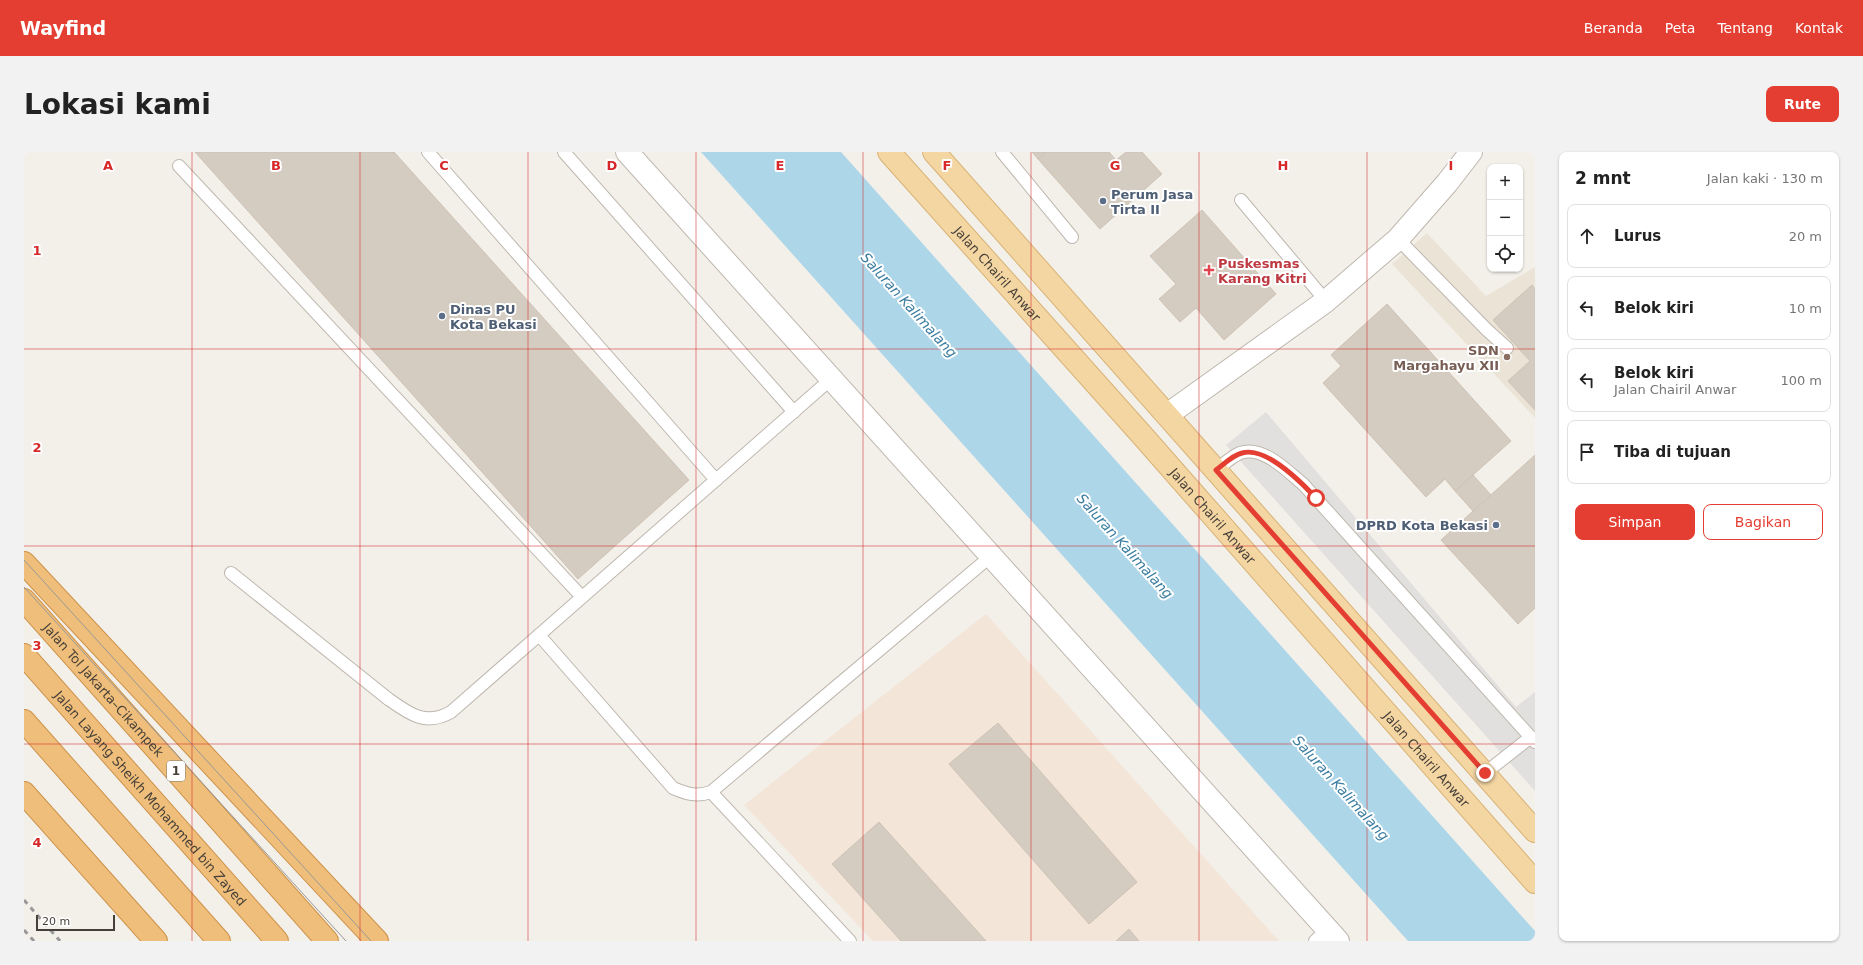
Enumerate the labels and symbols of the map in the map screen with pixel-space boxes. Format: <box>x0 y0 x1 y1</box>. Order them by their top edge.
text: A <box>103 158 113 173</box>
text: B <box>271 158 281 173</box>
text: C <box>439 158 449 173</box>
text: D <box>607 158 618 173</box>
text: E <box>776 158 784 173</box>
text: F <box>943 158 951 173</box>
text: G <box>1110 158 1120 173</box>
text: H <box>1278 158 1288 173</box>
text: I <box>1449 158 1453 173</box>
place label: Perum Jasa Tirta II <box>1111 187 1193 217</box>
marker: Perum Jasa Tirta II <box>1098 196 1108 206</box>
street label: Jalan Chairil Anwar <box>950 222 1044 325</box>
text: 1 <box>32 243 42 258</box>
water label: Saluran Kalimalang <box>858 249 960 361</box>
place label: Puskesmas Karang Kitri <box>1218 256 1307 286</box>
marker: Puskesmas Karang Kitri <box>1203 264 1215 276</box>
place label: Dinas PU Kota Bekasi <box>450 302 537 332</box>
marker: Dinas PU Kota Bekasi <box>437 311 447 321</box>
place label: SDN Margahayu XII <box>1393 343 1499 373</box>
marker: SDN Margahayu XII <box>1502 352 1512 362</box>
text: 2 <box>32 440 42 455</box>
street label: Jalan Chairil Anwar <box>1166 464 1259 567</box>
route start <box>1307 489 1325 507</box>
water label: Saluran Kalimalang <box>1074 490 1176 602</box>
place label: DPRD Kota Bekasi <box>1356 518 1488 533</box>
marker: DPRD Kota Bekasi <box>1491 520 1501 530</box>
street label: Jalan Tol Jakarta–Cikampek <box>39 619 167 760</box>
text: 3 <box>32 638 42 653</box>
street label: Jalan Layang Sheikh Mohammed bin Zayed <box>51 687 249 909</box>
street label: Jalan Chairil Anwar <box>1380 708 1473 811</box>
water label: Saluran Kalimalang <box>1290 732 1392 844</box>
road number: 1 <box>167 761 185 781</box>
route end <box>1476 764 1494 782</box>
text: 4 <box>32 835 42 850</box>
scale bar <box>36 913 115 932</box>

